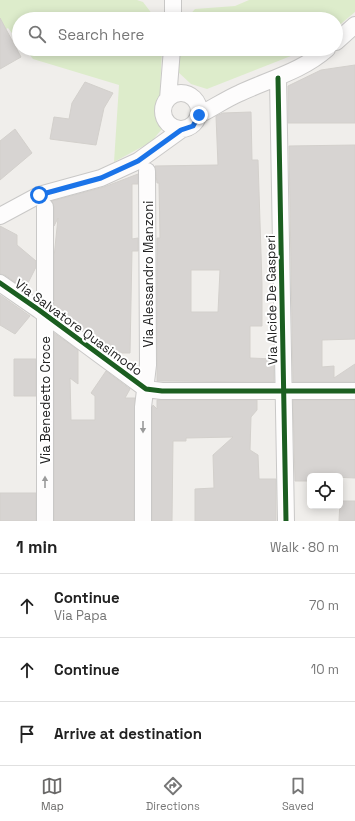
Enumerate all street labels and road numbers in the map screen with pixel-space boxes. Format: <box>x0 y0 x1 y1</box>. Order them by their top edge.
street label: Via Alessandro Manzoni <box>140 201 157 347</box>
street label: Via Alcide De Gasperi <box>262 235 281 365</box>
street label: Via Salvatore Quasimodo <box>12 275 146 379</box>
street label: Via Benedetto Croce <box>37 336 54 464</box>

